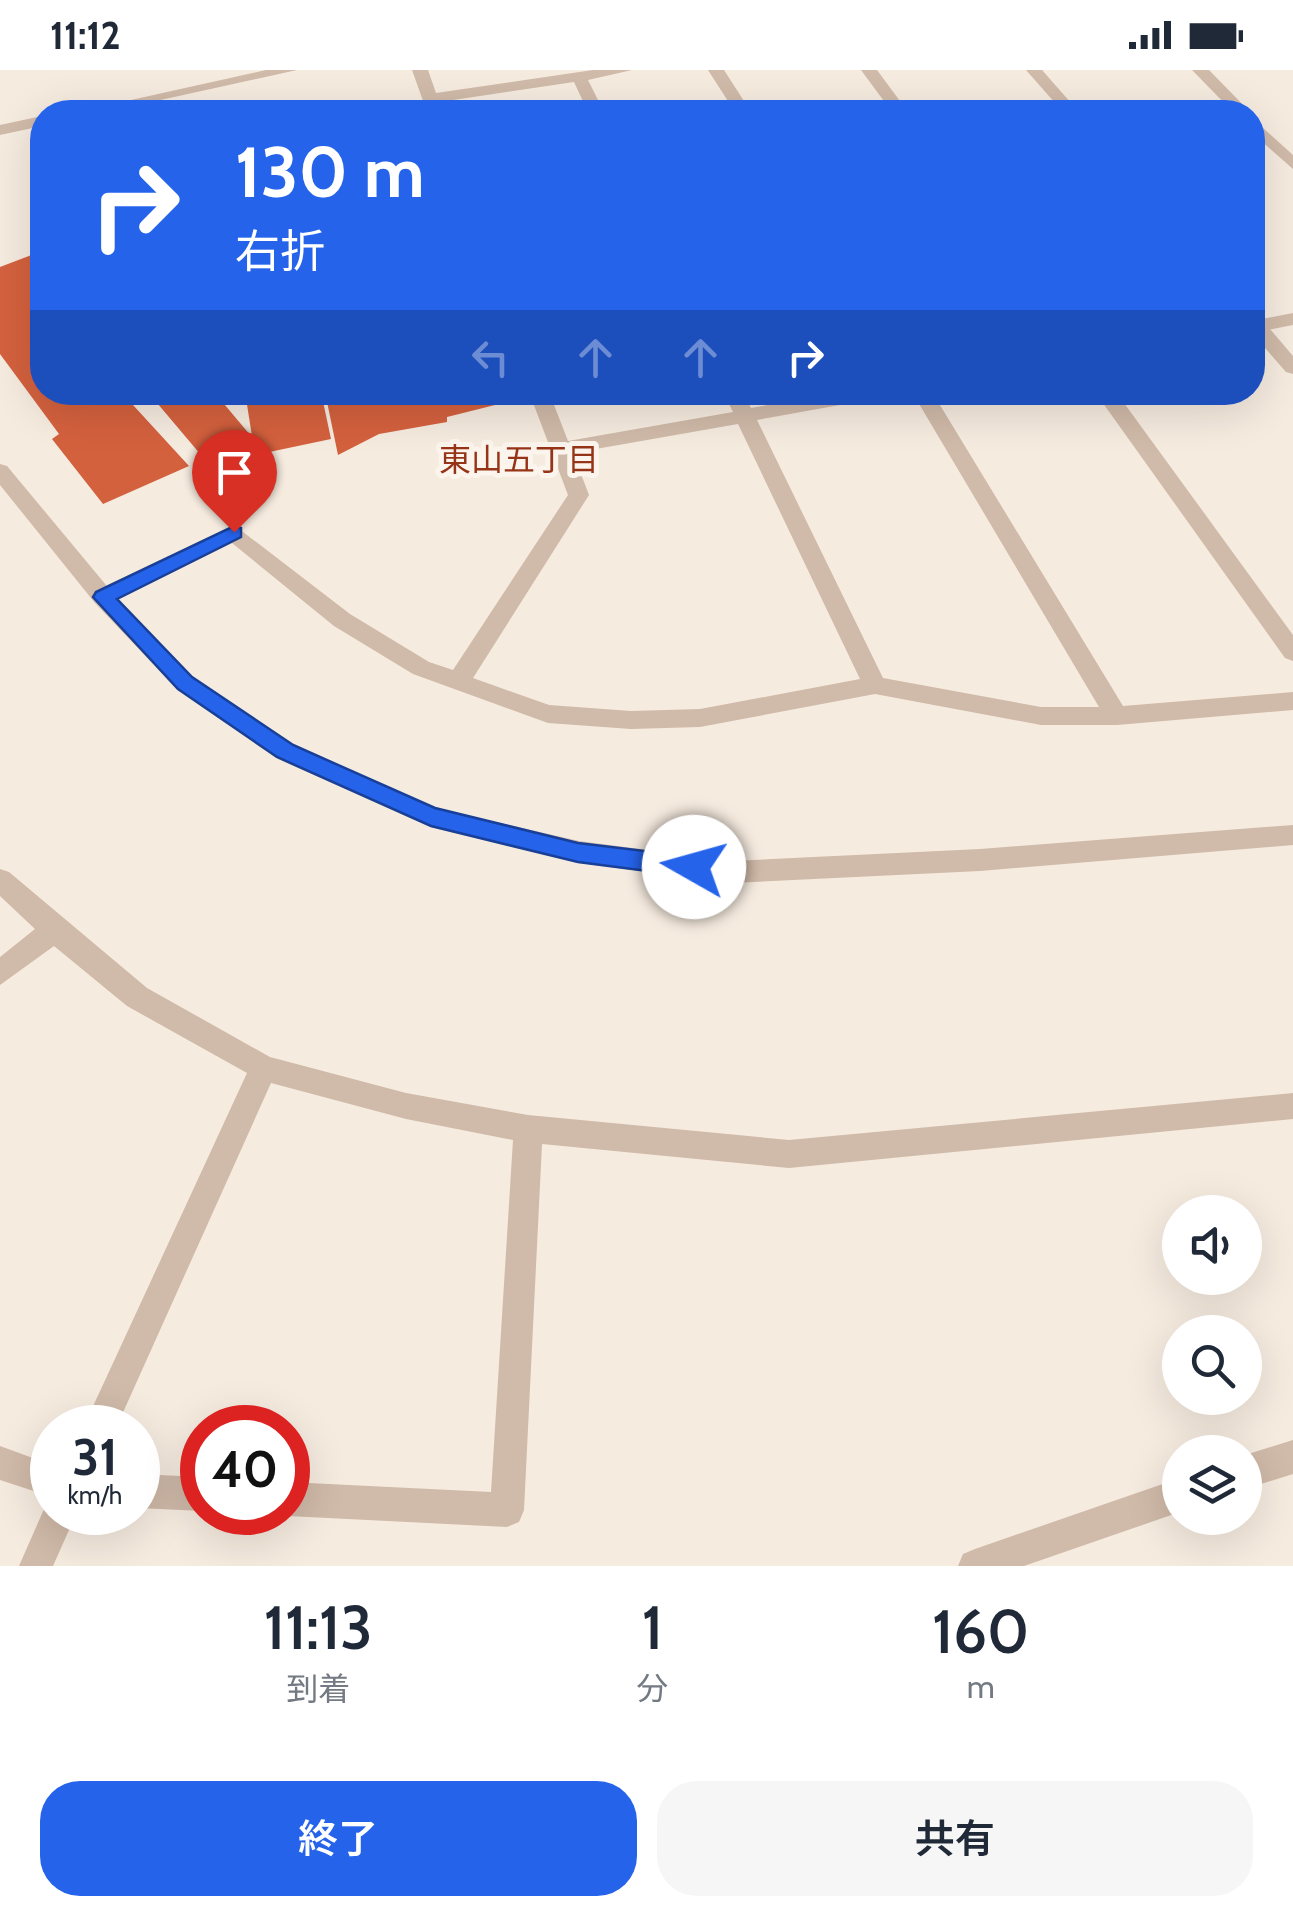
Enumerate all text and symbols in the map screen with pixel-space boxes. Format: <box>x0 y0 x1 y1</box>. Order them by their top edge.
text: 11:12 <box>50 12 121 59</box>
text: 130 m <box>235 129 425 215</box>
icon: right <box>70 140 200 270</box>
text: 右折 <box>235 224 325 278</box>
icon: left <box>463 330 518 385</box>
icon: ahead <box>568 330 623 385</box>
icon: ahead <box>673 330 728 385</box>
icon: right <box>778 330 833 385</box>
pin <box>192 430 277 533</box>
district label: 東山五丁目 <box>439 440 599 479</box>
icon: arrive <box>207 445 262 500</box>
position arrow <box>642 815 746 919</box>
map controls <box>1162 1195 1262 1535</box>
button: sound <box>1162 1195 1262 1295</box>
button: search <box>1162 1315 1262 1415</box>
speed limit sign: 40 <box>180 1405 310 1535</box>
text: 31 <box>72 1427 118 1488</box>
button: layers <box>1162 1435 1262 1535</box>
text: km/h <box>68 1480 122 1510</box>
text: 11:13 <box>264 1591 373 1664</box>
text: 1 <box>642 1591 663 1664</box>
text: 160 <box>932 1595 1029 1668</box>
text: m <box>967 1667 995 1706</box>
text: 到着 <box>286 1669 350 1708</box>
text: 分 <box>636 1669 668 1708</box>
button: 終了 <box>40 1781 637 1896</box>
button: 共有 <box>657 1781 1253 1896</box>

